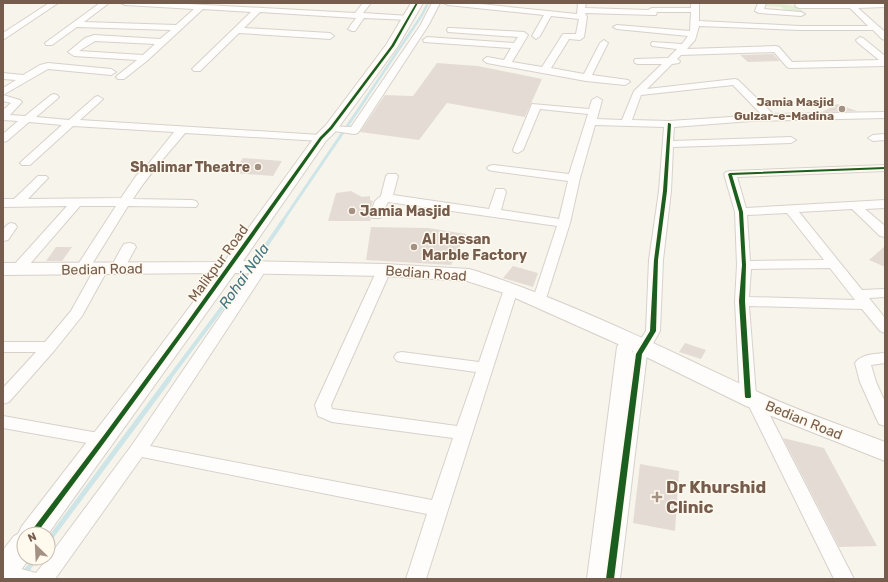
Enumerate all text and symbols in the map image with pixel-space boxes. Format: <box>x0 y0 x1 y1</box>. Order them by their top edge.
place label: Jamia Masjid Gulzar-e-Madina <box>734 95 834 123</box>
marker: Jamia Masjid Gulzar-e-Madina <box>837 104 847 114</box>
place label: Shalimar Theatre <box>130 159 250 176</box>
marker: Shalimar Theatre <box>253 162 263 172</box>
place label: Jamia Masjid <box>360 203 451 220</box>
marker: Jamia Masjid <box>347 206 357 216</box>
street label: Malikpur Road <box>185 221 252 305</box>
place label: Al Hassan Marble Factory <box>422 231 528 264</box>
water label: Rohai Nala <box>215 240 273 312</box>
marker: Al Hassan Marble Factory <box>409 242 419 252</box>
street label: Bedian Road <box>61 260 143 279</box>
street label: Bedian Road <box>385 262 467 285</box>
street label: Bedian Road <box>763 397 845 444</box>
place label: Dr Khurshid Clinic <box>666 477 766 517</box>
marker: Dr Khurshid Clinic <box>651 491 663 503</box>
north arrow <box>16 526 56 566</box>
text: N <box>26 530 38 545</box>

